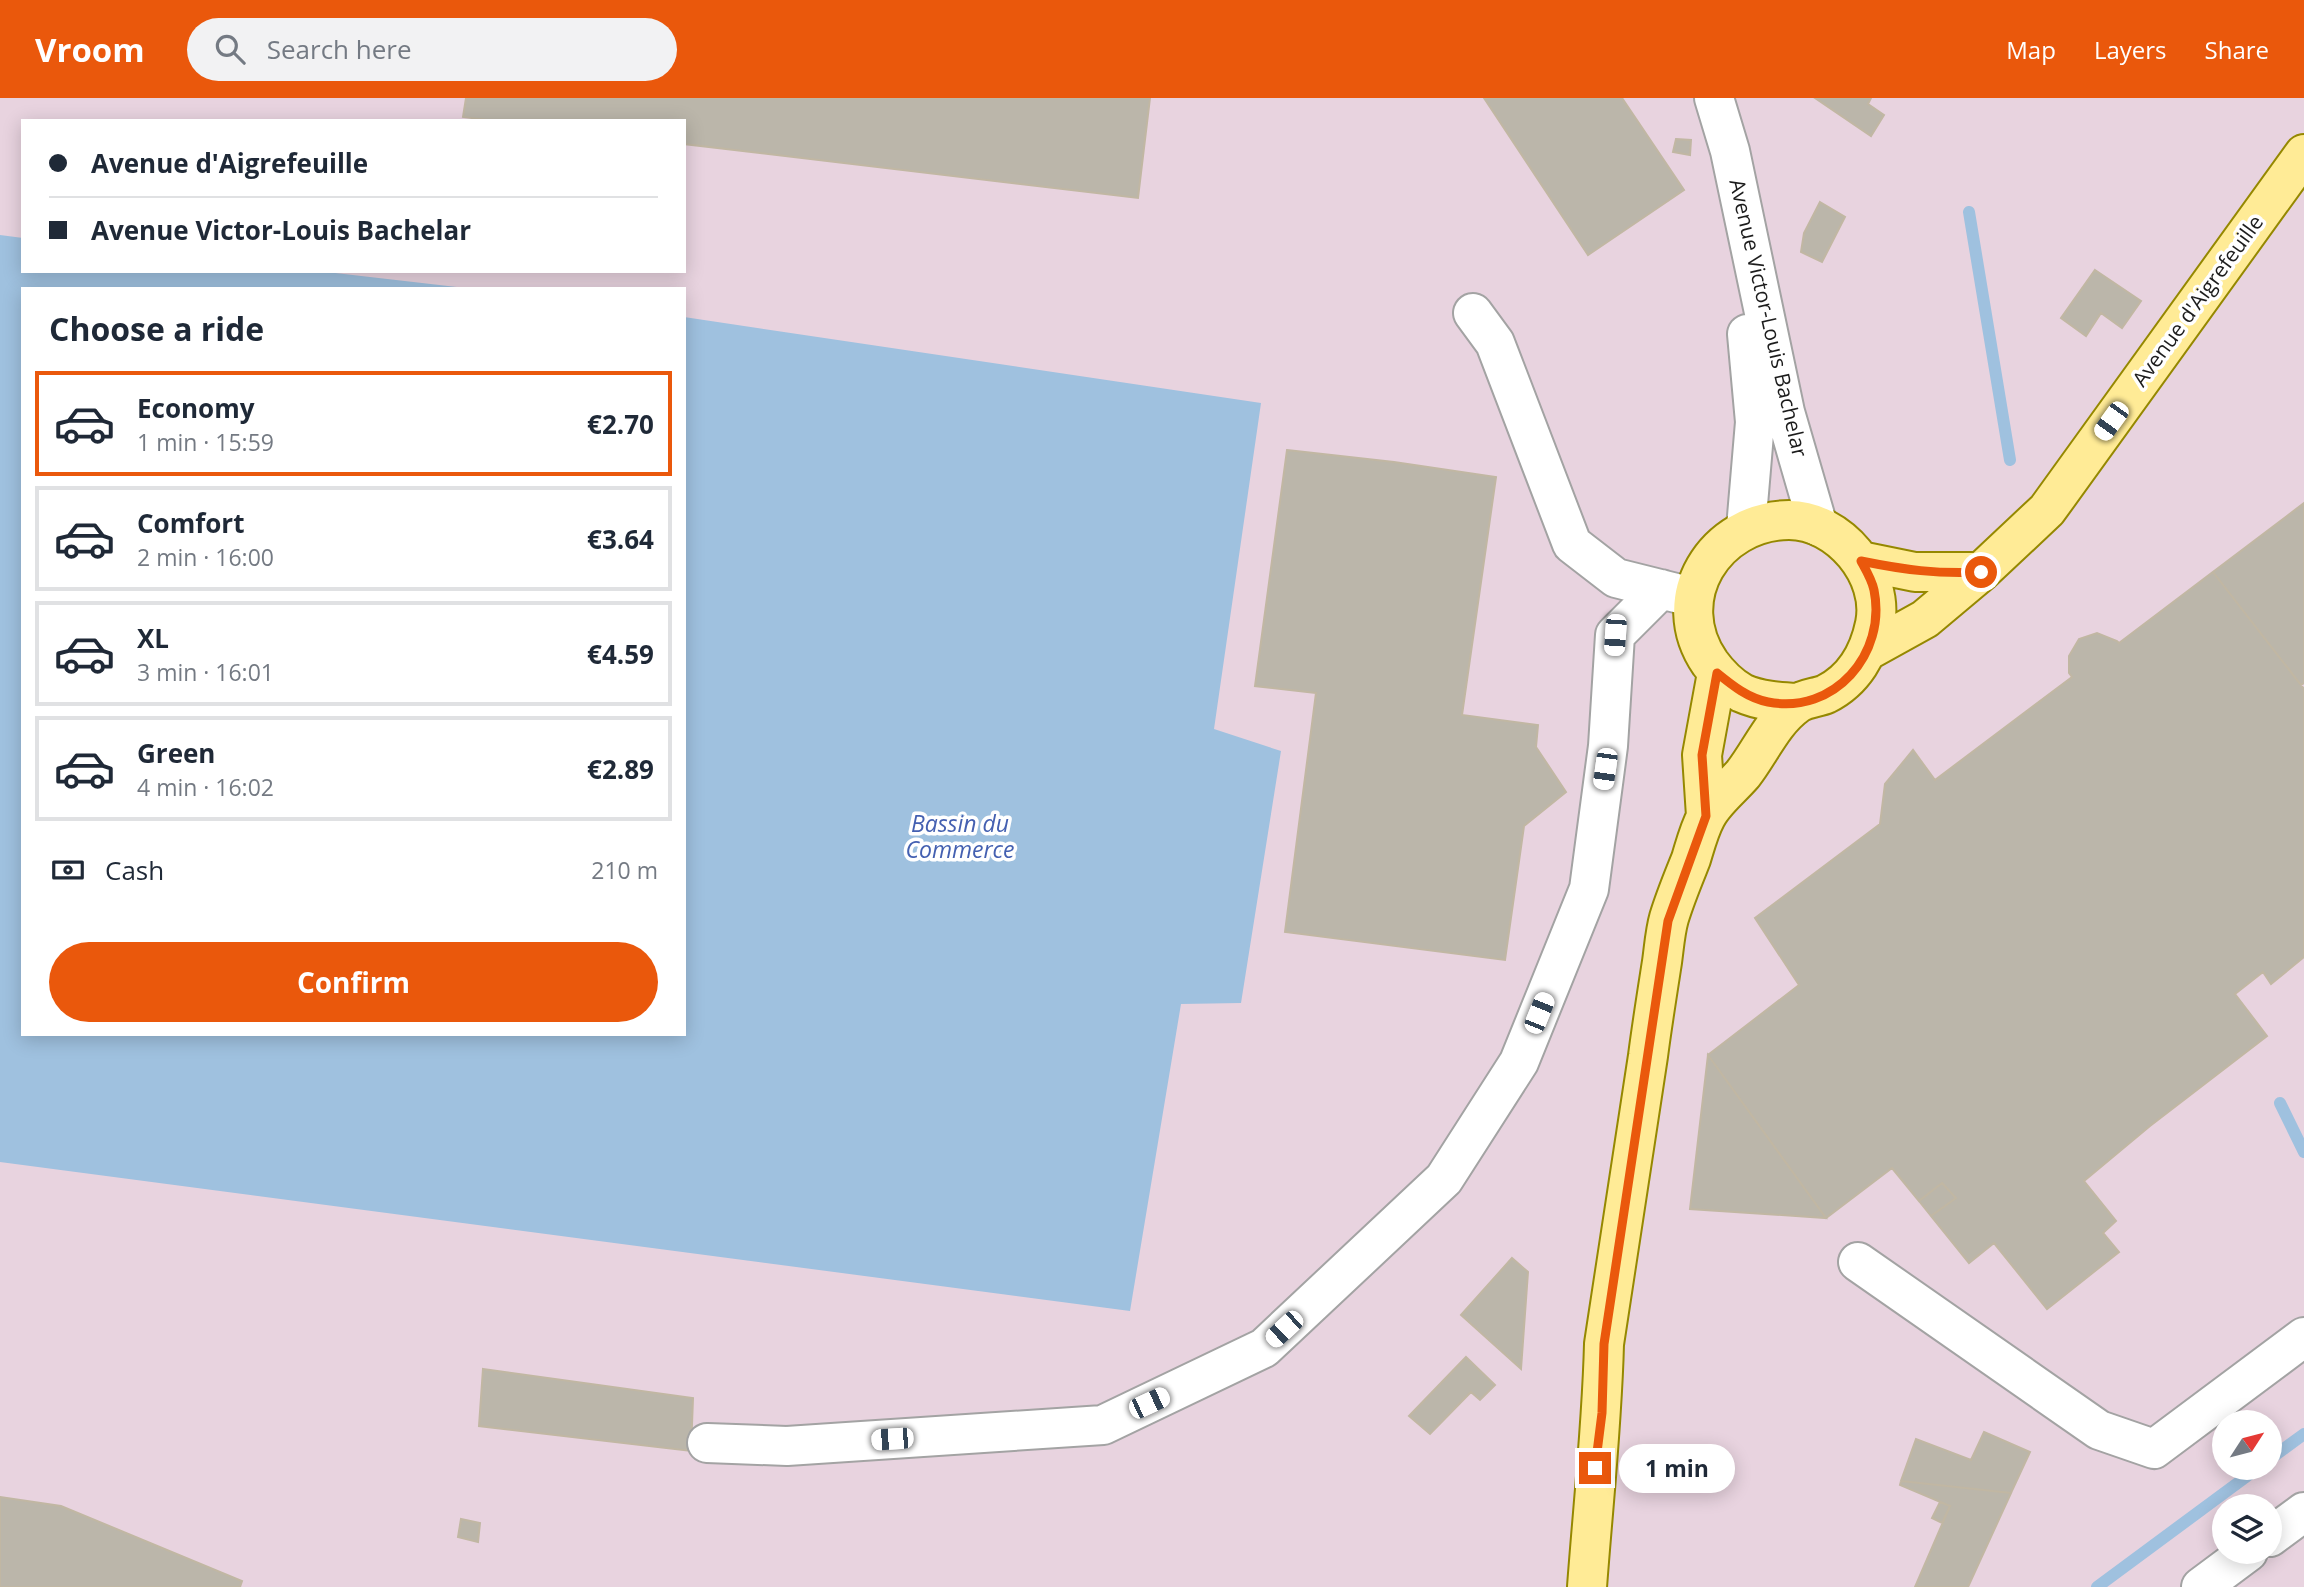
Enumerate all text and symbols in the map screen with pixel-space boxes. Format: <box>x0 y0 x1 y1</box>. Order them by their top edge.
search box <box>187 18 677 81</box>
text: Vroom <box>35 27 145 72</box>
icon: search <box>211 30 249 68</box>
text: Search here <box>267 31 412 67</box>
text: Map <box>2006 33 2056 66</box>
text: Layers <box>2094 33 2167 66</box>
text: Share <box>2205 33 2269 66</box>
text: Avenue d'Aigrefeuille <box>91 145 368 181</box>
street label: Avenue Victor-Louis Bachelar <box>1723 176 1815 460</box>
street label: Avenue d'Aigrefeuille <box>2125 209 2269 392</box>
text: Avenue Victor-Louis Bachelar <box>91 212 471 248</box>
text: Choose a ride <box>49 307 264 350</box>
text: Economy <box>137 390 255 426</box>
icon: car <box>53 392 116 455</box>
car <box>2091 398 2132 444</box>
text: €2.70 <box>587 406 654 442</box>
text: 1 min · 15:59 <box>137 426 274 458</box>
text: Comfort <box>137 505 244 541</box>
icon: car <box>53 507 116 570</box>
text: €3.64 <box>587 521 654 557</box>
text: 2 min · 16:00 <box>137 541 274 573</box>
route start <box>1965 556 1997 588</box>
car <box>1604 613 1627 657</box>
text: XL <box>137 620 169 656</box>
icon: car <box>53 622 116 685</box>
text: €4.59 <box>587 636 654 672</box>
text: 3 min · 16:01 <box>137 656 274 688</box>
text: Green <box>137 735 215 771</box>
icon: car <box>53 737 116 800</box>
car <box>1592 747 1619 791</box>
text: €2.89 <box>587 751 654 787</box>
text: 4 min · 16:02 <box>137 771 274 803</box>
water label: Bassin du Commerce <box>906 807 1014 865</box>
icon: cash <box>49 851 87 889</box>
text: Cash <box>105 852 164 888</box>
text: 210 m <box>591 854 658 886</box>
button: Confirm <box>49 942 658 1022</box>
car <box>1522 990 1557 1036</box>
car <box>1262 1307 1307 1351</box>
car <box>1126 1385 1173 1421</box>
north arrow <box>2212 1410 2282 1480</box>
map controls <box>2212 1410 2282 1564</box>
car <box>871 1427 914 1451</box>
callout: 1 min <box>1620 1444 1735 1492</box>
route end <box>1579 1452 1611 1484</box>
text: 1 min <box>1645 1452 1709 1484</box>
button: layers <box>2212 1494 2282 1564</box>

